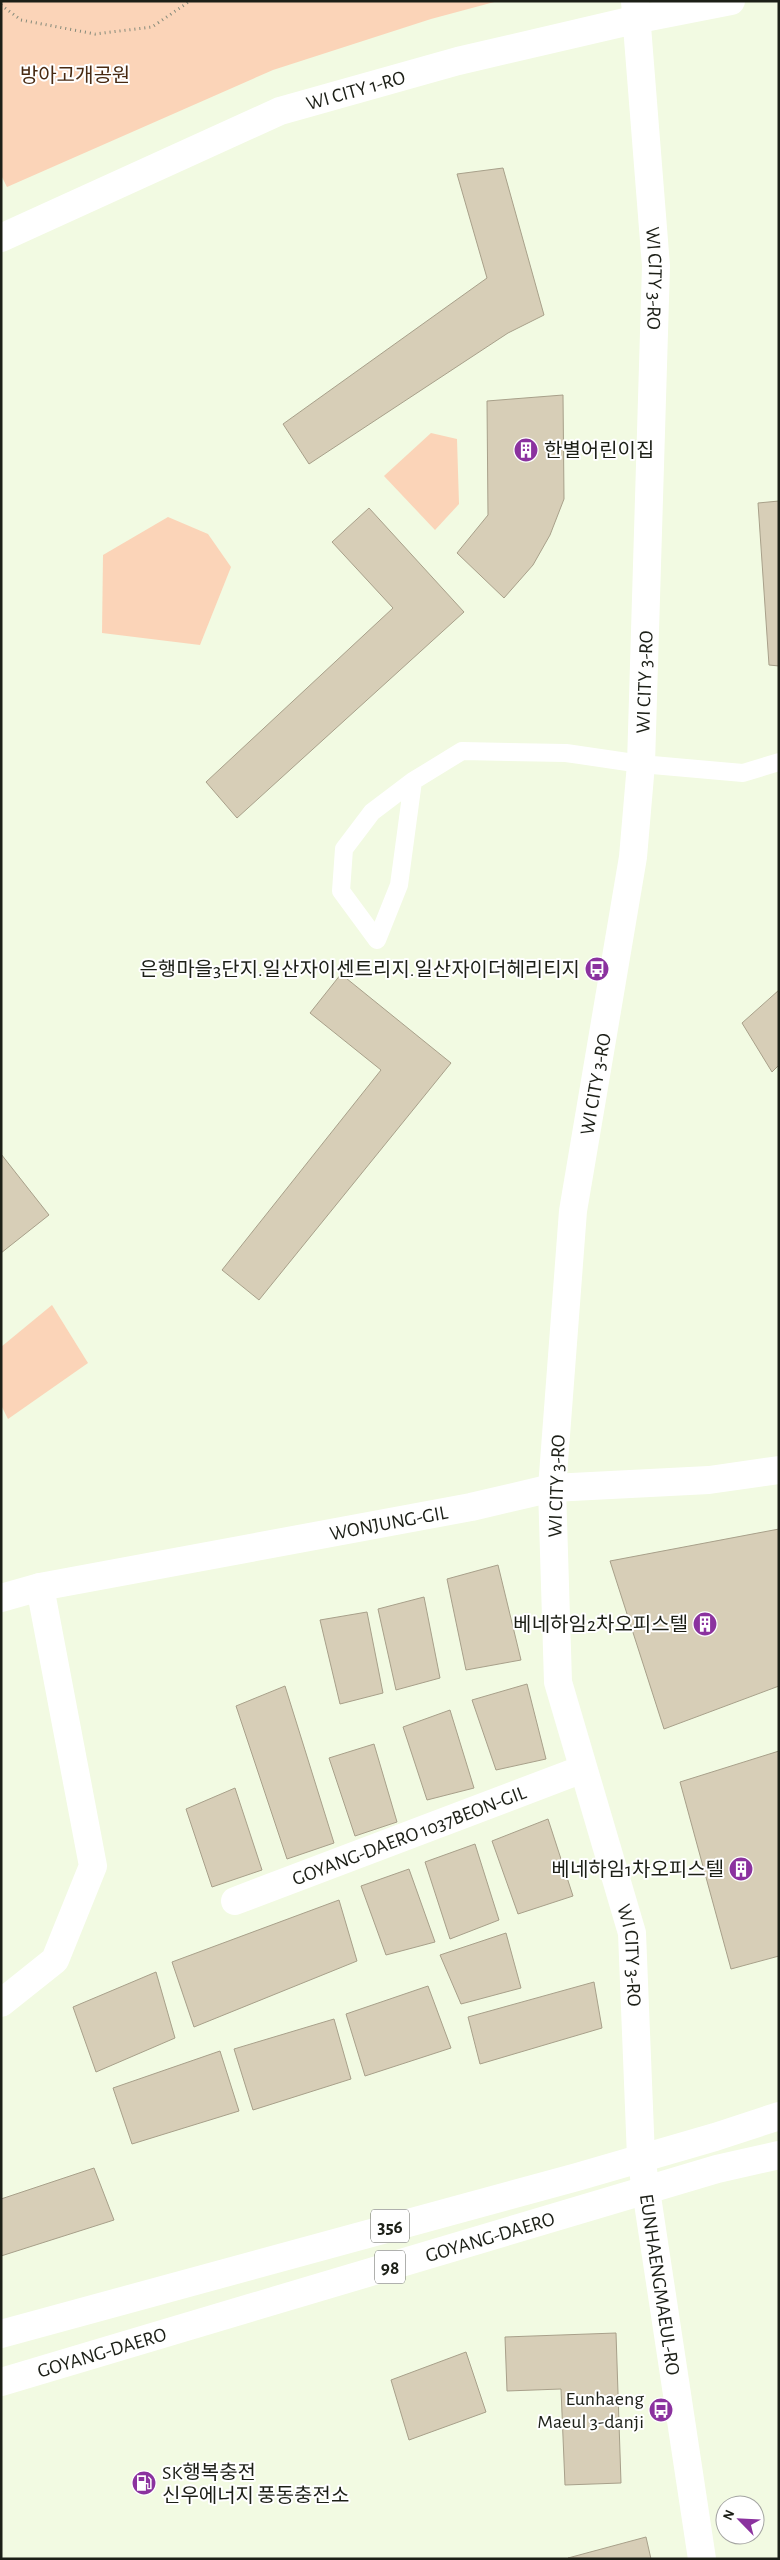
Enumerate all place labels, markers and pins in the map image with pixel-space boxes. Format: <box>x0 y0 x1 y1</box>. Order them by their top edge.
building icon: 한별어린이집 <box>513 437 539 463</box>
place label: 한별어린이집 <box>544 440 654 461</box>
bus stop icon: 은행마을3단지.일산자이센트리지.일산자이더헤리티지 <box>584 956 610 982</box>
place label: 은행마을3단지.일산자이센트리지.일산자이더헤리티지 <box>139 959 580 980</box>
building icon: 베네하임2차오피스텔 <box>692 1611 718 1637</box>
place label: 베네하임2차오피스텔 <box>513 1614 688 1635</box>
building icon: 베네하임1차오피스텔 <box>728 1856 754 1882</box>
place label: 베네하임1차오피스텔 <box>552 1859 724 1880</box>
place label: Eunhaeng Maeul 3-danji <box>537 2389 644 2432</box>
bus stop icon: Eunhaeng Maeul 3-danji <box>648 2397 674 2423</box>
place label: SK행복충전 신우에너지 풍동충전소 <box>162 2462 349 2506</box>
fuel station icon: SK행복충전 신우에너지 풍동충전소 <box>131 2470 157 2496</box>

